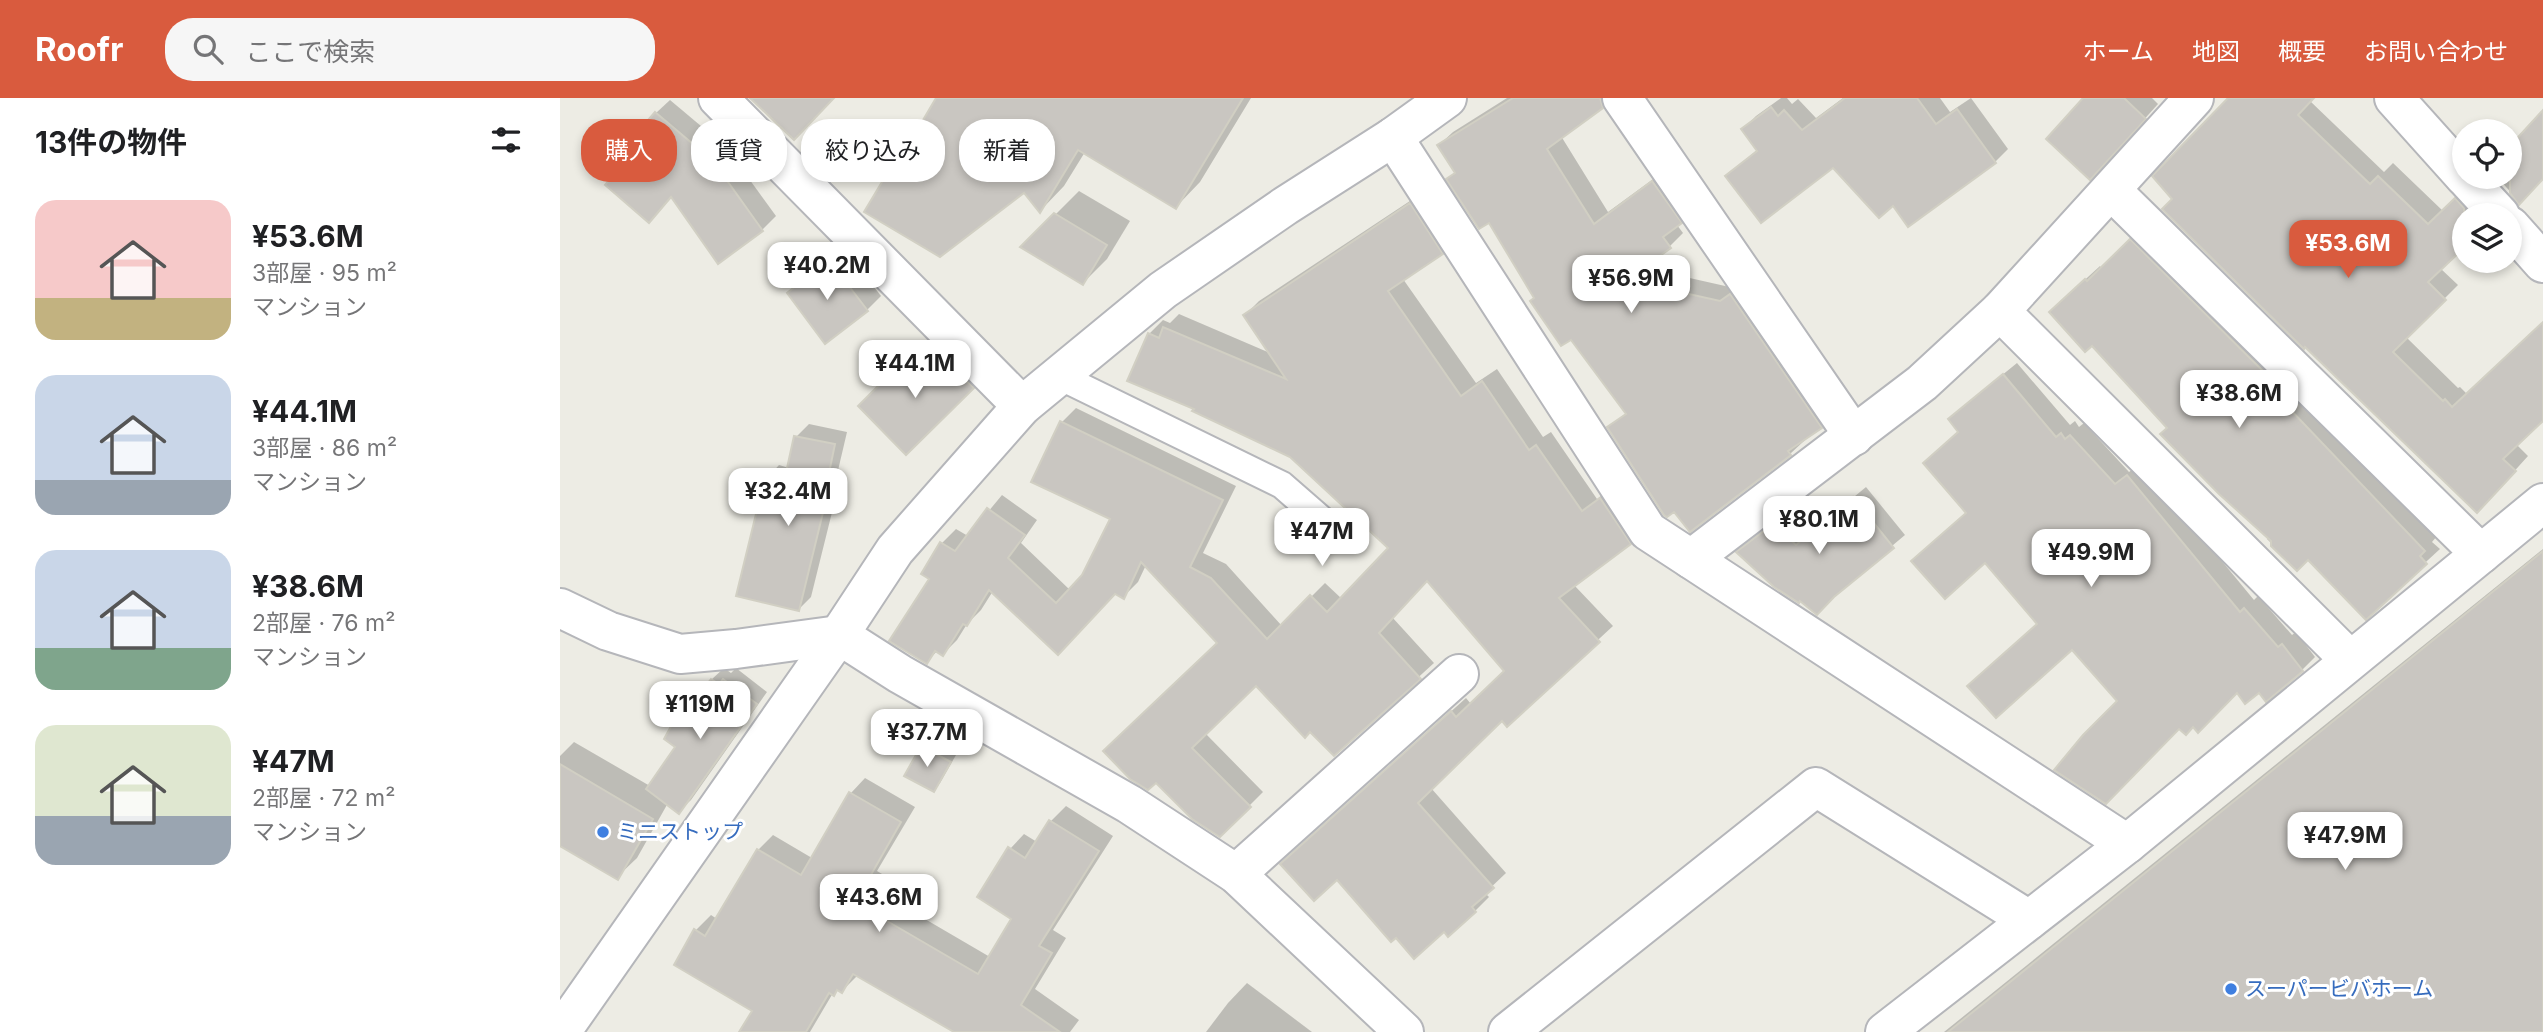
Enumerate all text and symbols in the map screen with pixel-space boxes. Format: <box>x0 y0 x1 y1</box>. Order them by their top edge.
search box <box>165 18 655 81</box>
text: Roofr <box>35 29 123 69</box>
icon: search <box>189 30 227 68</box>
text: ここで検索 <box>245 36 375 67</box>
text: ホーム <box>2083 37 2154 66</box>
text: 地図 <box>2192 37 2240 66</box>
text: 概要 <box>2278 37 2326 66</box>
text: お問い合わせ <box>2364 37 2508 66</box>
chip: 購入 <box>581 119 677 182</box>
chip: 賃貸 <box>691 119 787 182</box>
chip: 絞り込み <box>801 119 945 182</box>
chip: 新着 <box>959 119 1055 182</box>
map controls <box>2452 119 2522 273</box>
button: locate <box>2452 119 2522 189</box>
icon: filters <box>487 121 525 159</box>
text: 13件の物件 <box>35 124 187 160</box>
button: layers <box>2452 203 2522 273</box>
text: ¥53.6M <box>252 218 364 254</box>
pin: ¥53.6M <box>2291 220 2405 280</box>
icon: home <box>91 228 175 312</box>
text: ¥53.6M <box>2305 229 2391 257</box>
pin: ¥40.2M <box>770 242 884 302</box>
text: ¥40.2M <box>783 251 871 279</box>
pin: ¥56.9M <box>1574 256 1688 315</box>
text: 3部屋 · 95 m² <box>252 259 397 287</box>
text: ¥56.9M <box>1588 264 1674 292</box>
text: マンション <box>252 293 367 321</box>
pin: ¥44.1M <box>858 341 972 400</box>
text: ¥44.1M <box>875 349 955 377</box>
pin: ¥38.6M <box>2182 370 2296 430</box>
text: ¥38.6M <box>2196 379 2282 407</box>
text: ¥44.1M <box>252 393 357 429</box>
icon: home <box>91 403 175 487</box>
text: 3部屋 · 86 m² <box>252 434 397 462</box>
text: マンション <box>252 468 367 496</box>
pin: ¥32.4M <box>731 468 845 528</box>
text: ¥32.4M <box>744 477 832 505</box>
pin: ¥80.1M <box>1762 496 1876 556</box>
text: ¥80.1M <box>1779 505 1859 533</box>
pin: ¥47M <box>1281 508 1363 568</box>
text: ¥47M <box>1290 517 1354 545</box>
pin: ¥49.9M <box>2034 530 2148 589</box>
text: ¥49.9M <box>2048 538 2134 566</box>
text: ¥38.6M <box>252 568 364 604</box>
icon: home <box>91 578 175 662</box>
text: 2部屋 · 76 m² <box>252 609 395 637</box>
text: マンション <box>252 643 367 671</box>
pin: ¥119M <box>651 682 749 741</box>
text: ¥119M <box>665 690 735 718</box>
pin: ¥37.7M <box>870 710 984 769</box>
text: ¥37.7M <box>887 718 967 746</box>
text: ¥47M <box>252 743 335 779</box>
icon: home <box>91 753 175 837</box>
text: 2部屋 · 72 m² <box>252 784 395 812</box>
pin: ¥47.9M <box>2288 812 2402 872</box>
text: マンション <box>252 818 367 846</box>
place label: ミニストップ <box>617 819 743 844</box>
text: ¥47.9M <box>2304 821 2386 849</box>
marker: ミニストップ <box>595 824 611 840</box>
pin: ¥43.6M <box>822 874 936 934</box>
text: ¥43.6M <box>836 883 922 911</box>
place label: スーパービバホーム <box>2245 976 2433 1001</box>
marker: スーパービバホーム <box>2223 981 2239 997</box>

